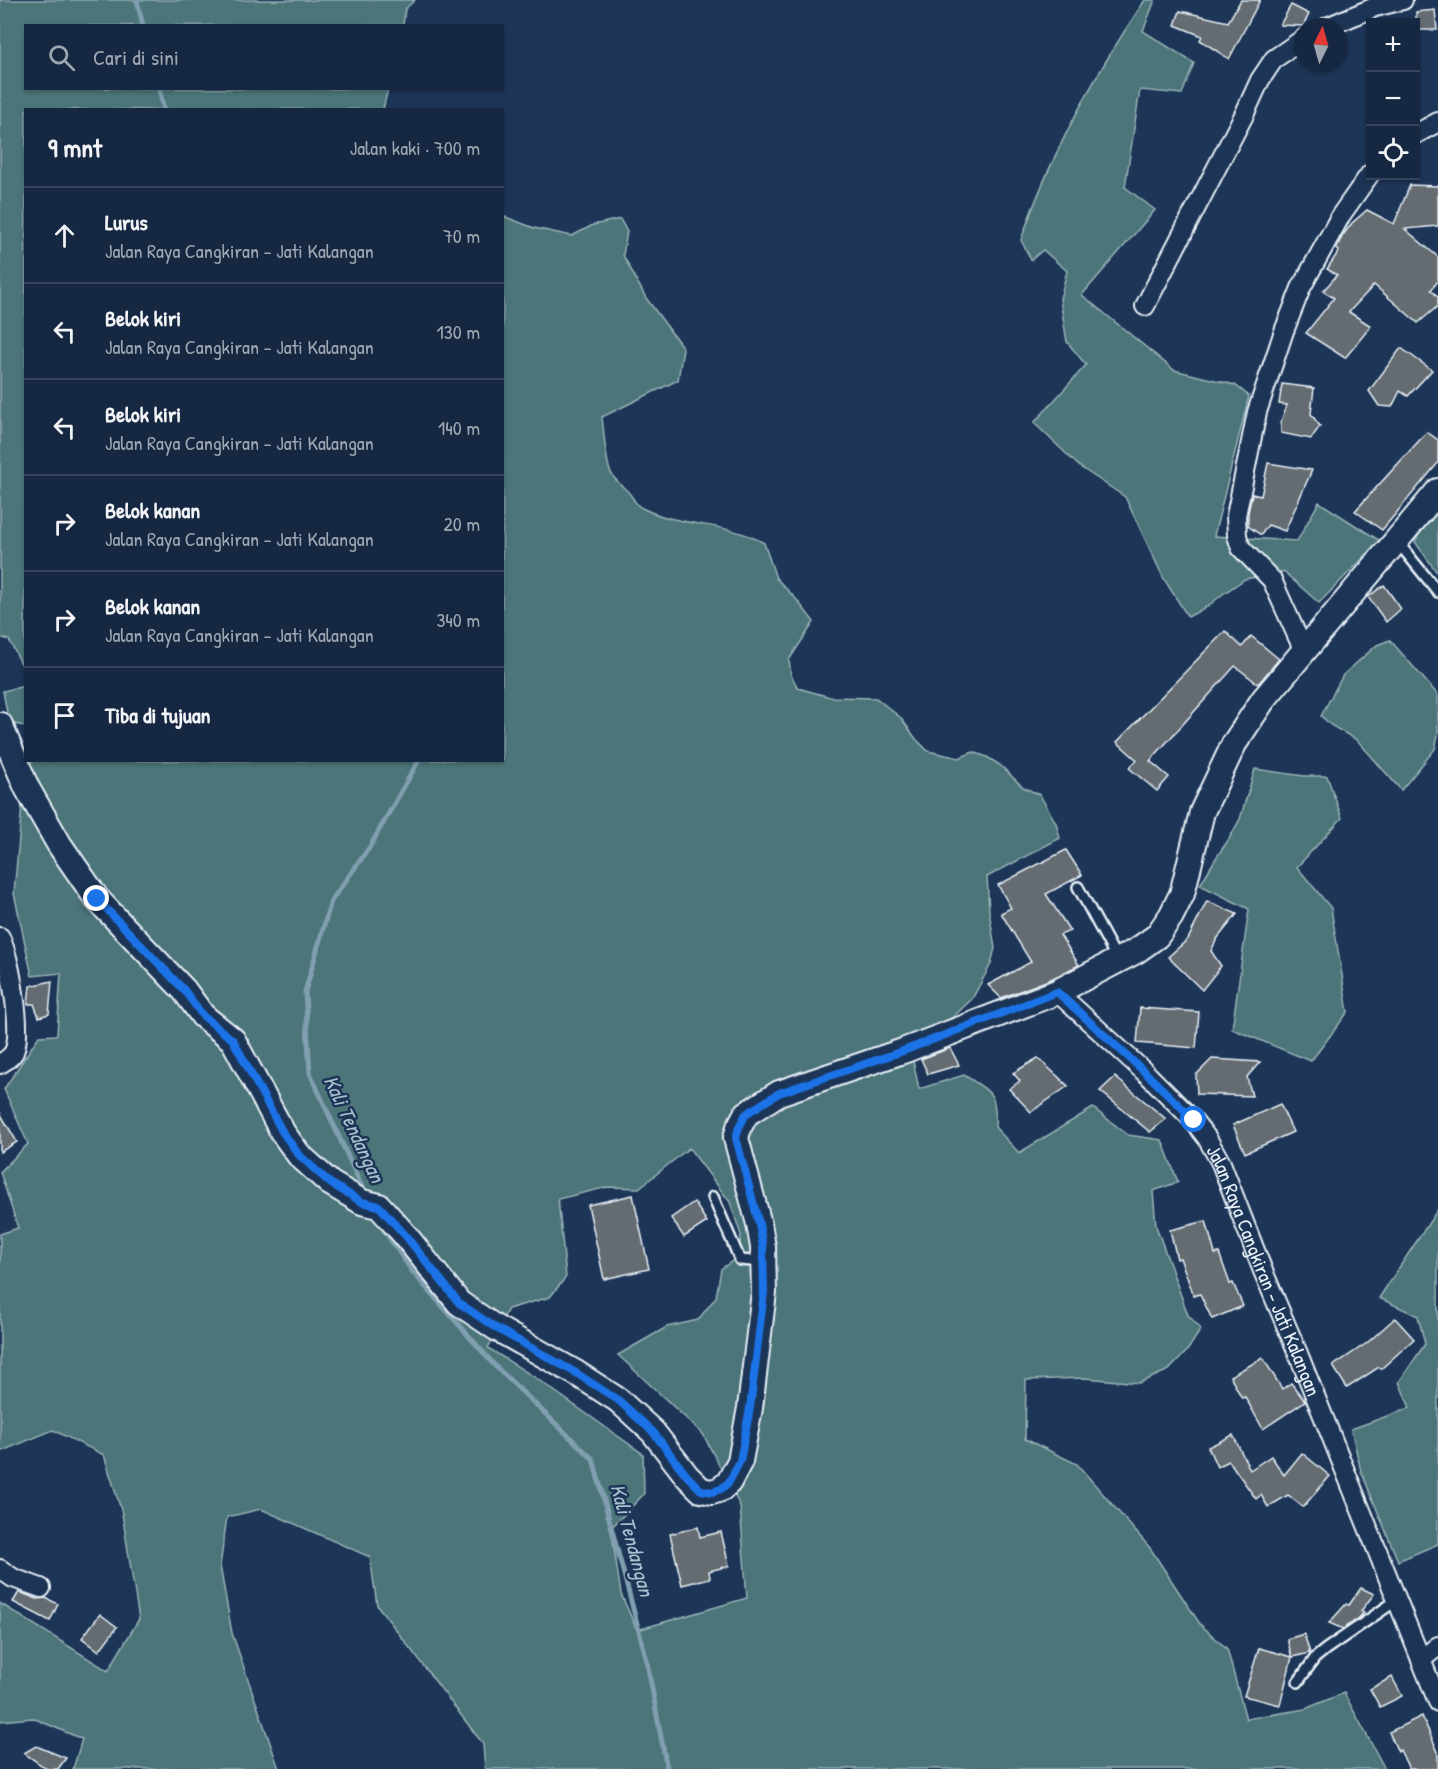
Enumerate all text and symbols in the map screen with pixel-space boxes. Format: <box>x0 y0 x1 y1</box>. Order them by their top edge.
north arrow <box>1294 18 1348 72</box>
map controls <box>1366 18 1420 180</box>
button: + <box>1366 18 1420 72</box>
search box <box>24 24 504 90</box>
icon: search <box>45 41 78 74</box>
text: Cari di sini <box>93 42 179 72</box>
button: − <box>1366 72 1420 126</box>
button: locate <box>1366 126 1420 180</box>
text: 9 mnt <box>48 130 102 165</box>
text: Jalan kaki · 700 m <box>350 134 480 161</box>
text: Lurus <box>105 207 148 237</box>
icon: ahead <box>48 219 81 252</box>
text: 70 m <box>443 222 480 249</box>
text: Jalan Raya Cangkiran - Jati Kalangan <box>105 237 374 264</box>
text: Belok kiri <box>105 303 181 333</box>
icon: left <box>48 315 81 348</box>
text: 130 m <box>437 318 480 345</box>
text: Jalan Raya Cangkiran - Jati Kalangan <box>105 333 374 360</box>
text: Belok kiri <box>105 399 181 429</box>
icon: left <box>48 411 81 444</box>
text: 140 m <box>438 414 480 441</box>
text: Jalan Raya Cangkiran - Jati Kalangan <box>105 429 374 456</box>
text: Belok kanan <box>105 495 200 525</box>
icon: right <box>48 507 81 540</box>
text: 20 m <box>443 510 480 537</box>
text: Jalan Raya Cangkiran - Jati Kalangan <box>105 525 374 552</box>
text: Belok kanan <box>105 591 200 621</box>
icon: right <box>48 603 81 636</box>
text: 340 m <box>436 606 480 633</box>
text: Jalan Raya Cangkiran - Jati Kalangan <box>105 621 374 648</box>
icon: arrive <box>48 699 81 732</box>
text: Tiba di tujuan <box>105 700 210 730</box>
route end <box>83 885 109 911</box>
water label: Kali Tendangan <box>317 1071 393 1188</box>
route start <box>1180 1106 1206 1132</box>
street label: Jalan Raya Cangkiran - Jati Kalangan <box>1200 1140 1328 1400</box>
water label: Kali Tendangan <box>604 1481 662 1601</box>

